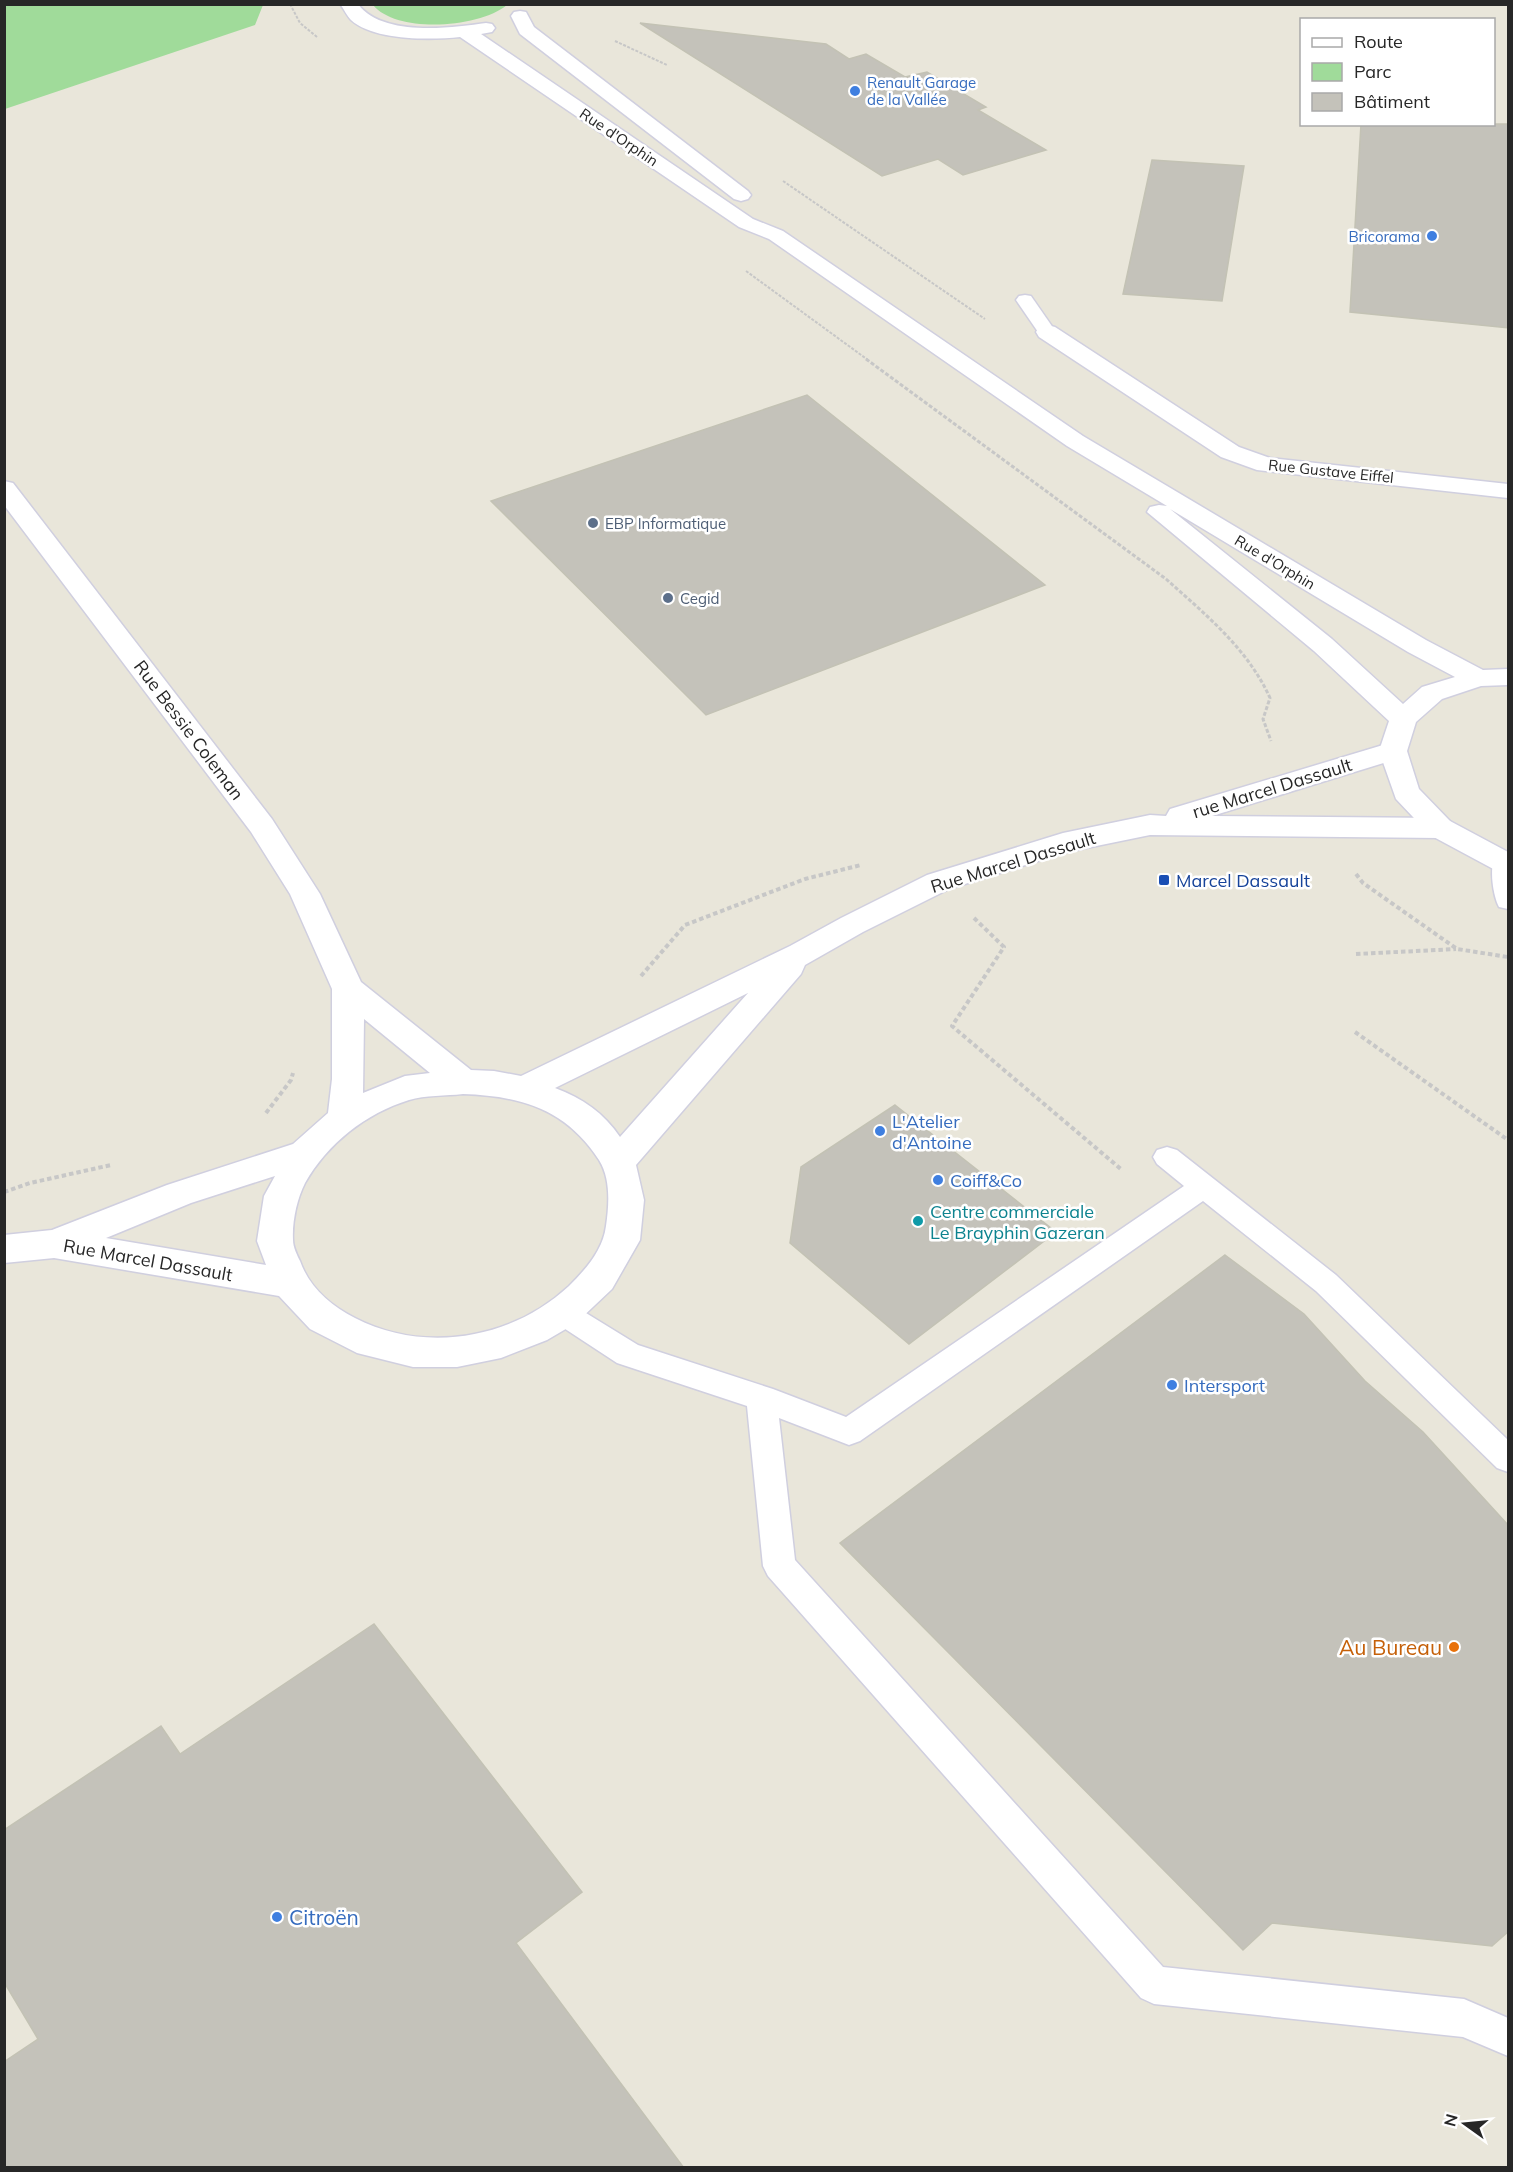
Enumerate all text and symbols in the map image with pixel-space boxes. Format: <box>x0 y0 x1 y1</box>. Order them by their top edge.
legend <box>1300 18 1495 126</box>
text: Route <box>1354 30 1403 53</box>
text: Parc <box>1354 60 1392 83</box>
place label: Renault Garage de la Vallée <box>867 73 976 109</box>
marker: Renault Garage de la Vallée <box>848 84 862 98</box>
text: Bâtiment <box>1354 90 1430 113</box>
street label: Rue d'Orphin <box>576 104 662 170</box>
place label: Bricorama <box>1348 227 1420 246</box>
marker: Bricorama <box>1425 229 1439 243</box>
street label: Rue Gustave Eiffel <box>1267 455 1395 487</box>
place label: EBP Informatique <box>605 514 726 533</box>
marker: EBP Informatique <box>586 516 600 530</box>
street label: Rue d'Orphin <box>1231 531 1319 593</box>
place label: Cegid <box>680 589 720 608</box>
marker: Cegid <box>661 591 675 605</box>
street label: Rue Bessie Coleman <box>129 656 249 804</box>
street label: rue Marcel Dassault <box>1190 753 1354 823</box>
street label: Rue Marcel Dassault <box>928 826 1098 898</box>
place label: Marcel Dassault <box>1176 869 1310 892</box>
marker: Marcel Dassault <box>1157 873 1171 887</box>
place label: L'Atelier d'Antoine <box>892 1110 972 1154</box>
marker: L'Atelier d'Antoine <box>873 1124 887 1138</box>
place label: Coiff&Co <box>950 1169 1022 1192</box>
marker: Coiff&Co <box>931 1173 945 1187</box>
place label: Centre commerciale Le Brayphin Gazeran <box>930 1200 1105 1244</box>
marker: Centre commerciale Le Brayphin Gazeran <box>911 1214 925 1228</box>
street label: Rue Marcel Dassault <box>62 1234 234 1286</box>
place label: Intersport <box>1184 1374 1265 1397</box>
marker: Intersport <box>1165 1378 1179 1392</box>
place label: Au Bureau <box>1339 1634 1442 1660</box>
marker: Au Bureau <box>1447 1640 1461 1654</box>
place label: Citroën <box>289 1904 359 1930</box>
marker: Citroën <box>270 1910 284 1924</box>
north arrow <box>1435 2094 1495 2154</box>
text: N <box>1439 2112 1462 2129</box>

